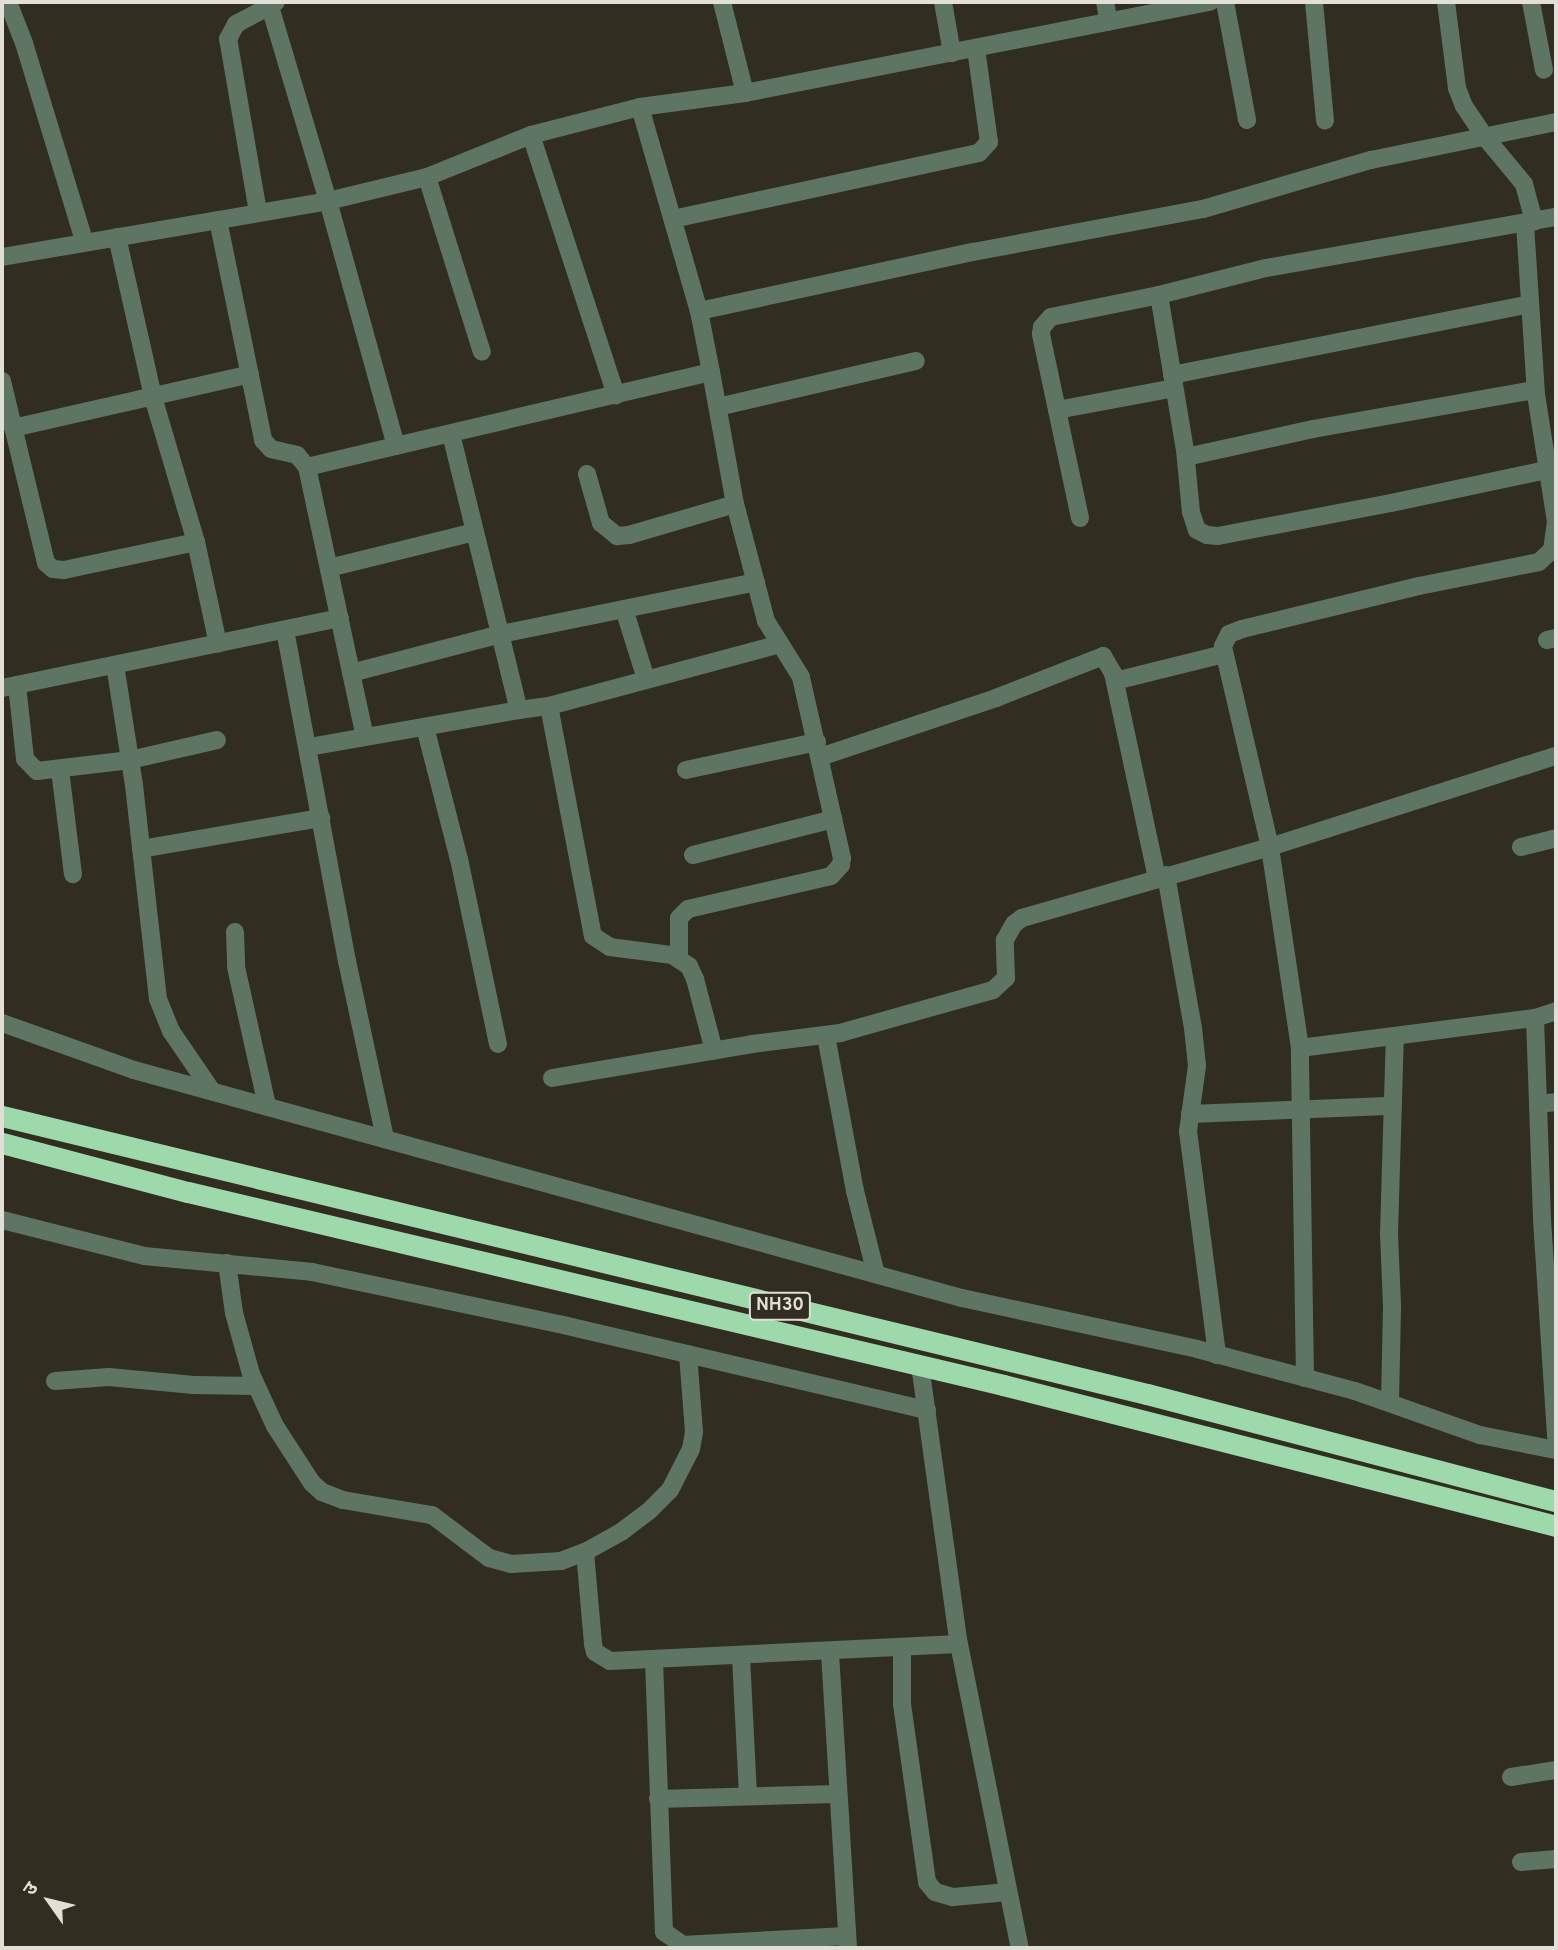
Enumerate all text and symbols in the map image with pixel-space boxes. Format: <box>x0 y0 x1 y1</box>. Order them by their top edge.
road number: NH30 <box>748 1292 812 1321</box>
north arrow <box>14 1866 84 1936</box>
text: उ <box>19 1878 45 1901</box>

